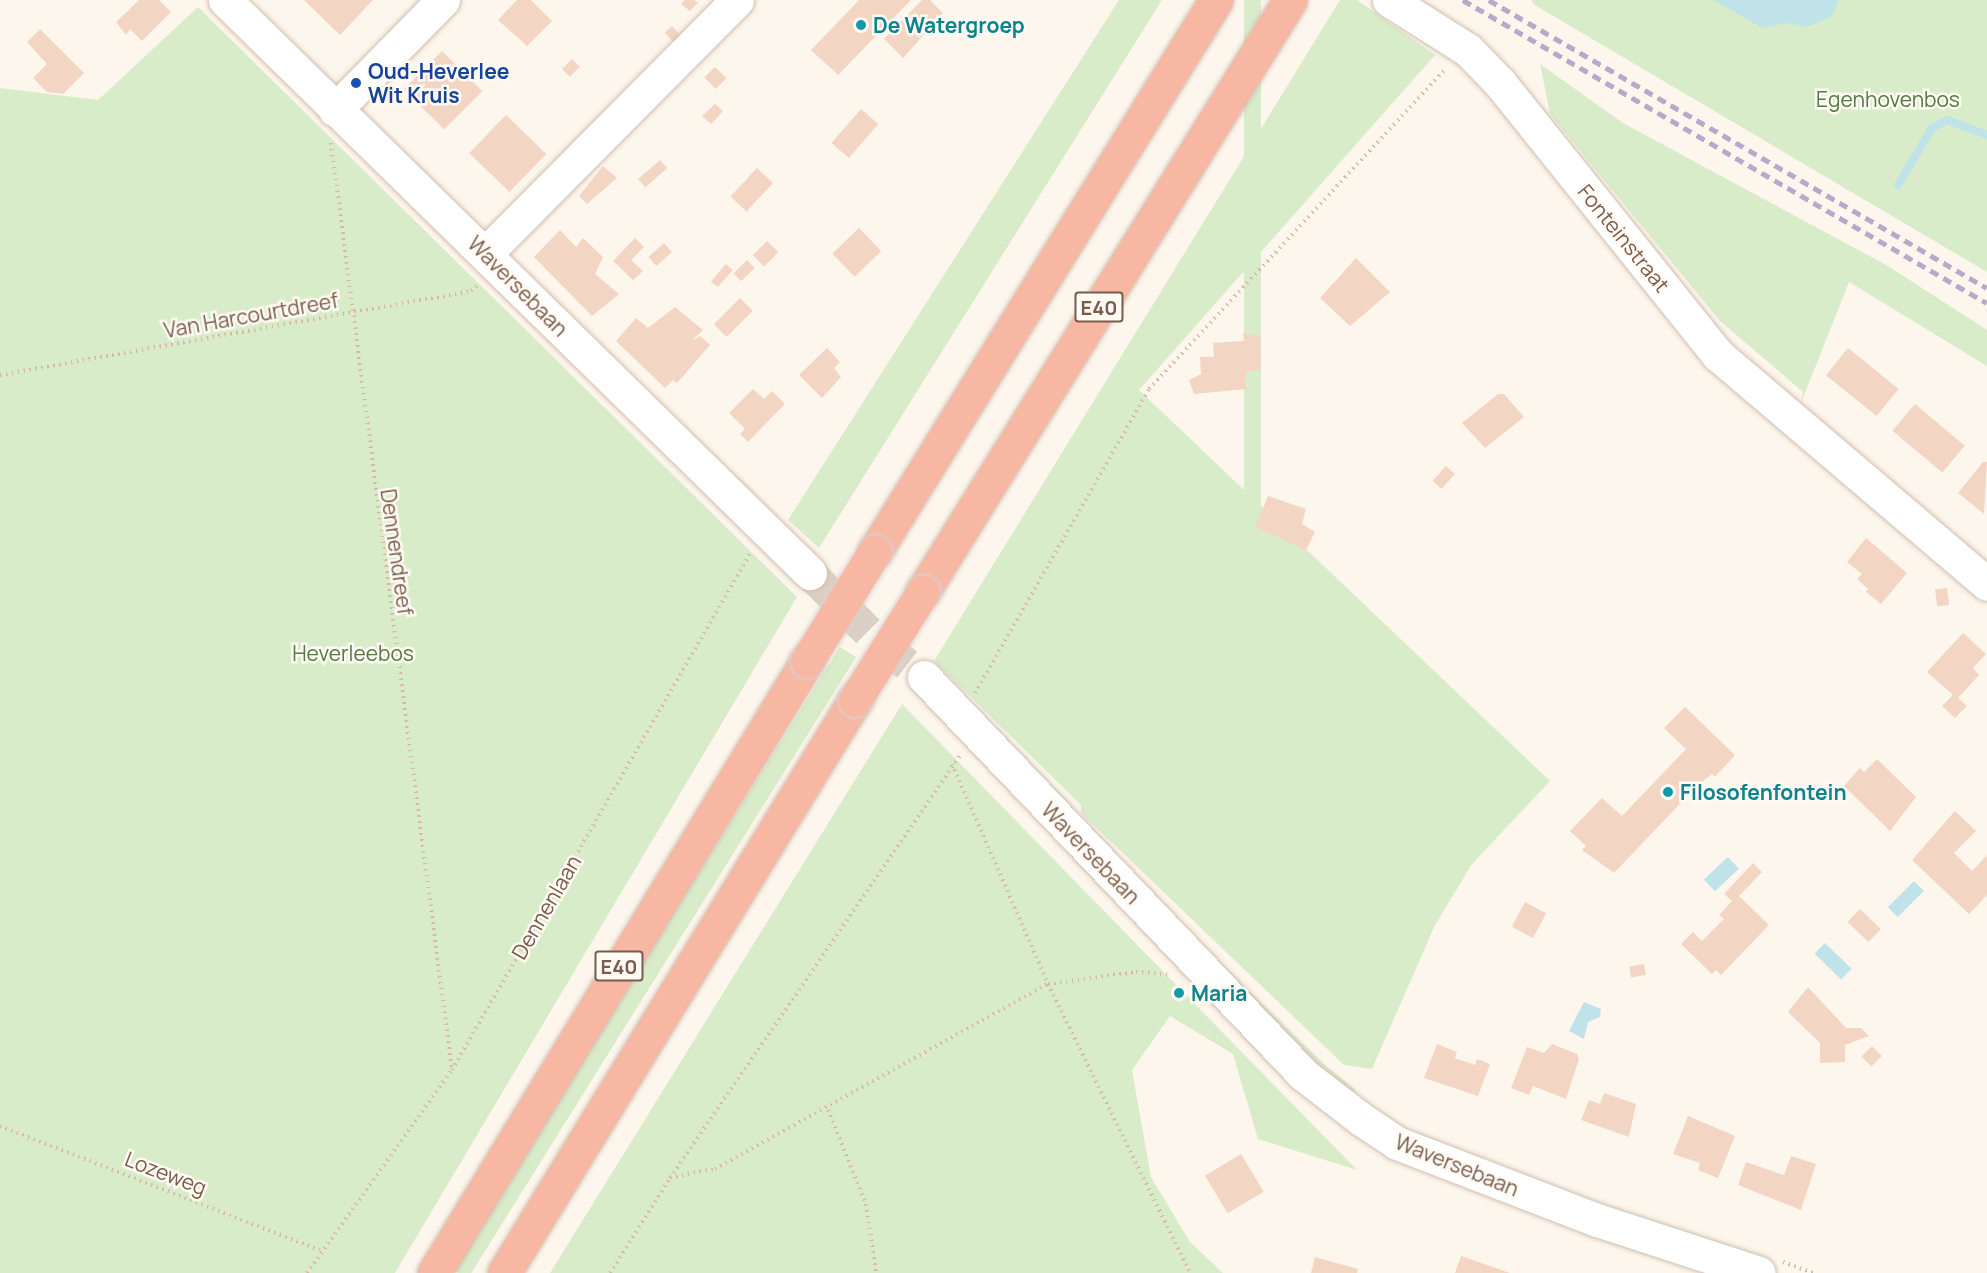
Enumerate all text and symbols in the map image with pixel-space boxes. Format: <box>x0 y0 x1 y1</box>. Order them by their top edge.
place label: De Watergroep <box>873 12 1025 38</box>
marker: De Watergroep <box>854 18 868 32</box>
place label: Oud-Heverlee Wit Kruis <box>368 58 509 108</box>
marker: Oud-Heverlee Wit Kruis <box>349 76 363 90</box>
park label: Egenhovenbos <box>1816 86 1960 112</box>
street label: Fonteinstraat <box>1573 179 1675 297</box>
street label: Waversebaan <box>463 231 573 341</box>
street label: Van Harcourtdreef <box>162 287 340 343</box>
road number: E40 <box>1074 290 1124 324</box>
street label: Dennendreef <box>376 487 418 617</box>
park label: Heverleebos <box>292 640 414 666</box>
place label: Filosofenfontein <box>1680 779 1847 805</box>
marker: Filosofenfontein <box>1661 785 1675 799</box>
street label: Waversebaan <box>1036 797 1146 909</box>
street label: Dennenlaan <box>506 850 586 964</box>
road number: E40 <box>594 949 644 983</box>
place label: Maria <box>1191 980 1247 1006</box>
marker: Maria <box>1172 986 1186 1000</box>
street label: Waversebaan <box>1391 1129 1523 1201</box>
street label: Lozeweg <box>122 1146 210 1200</box>

